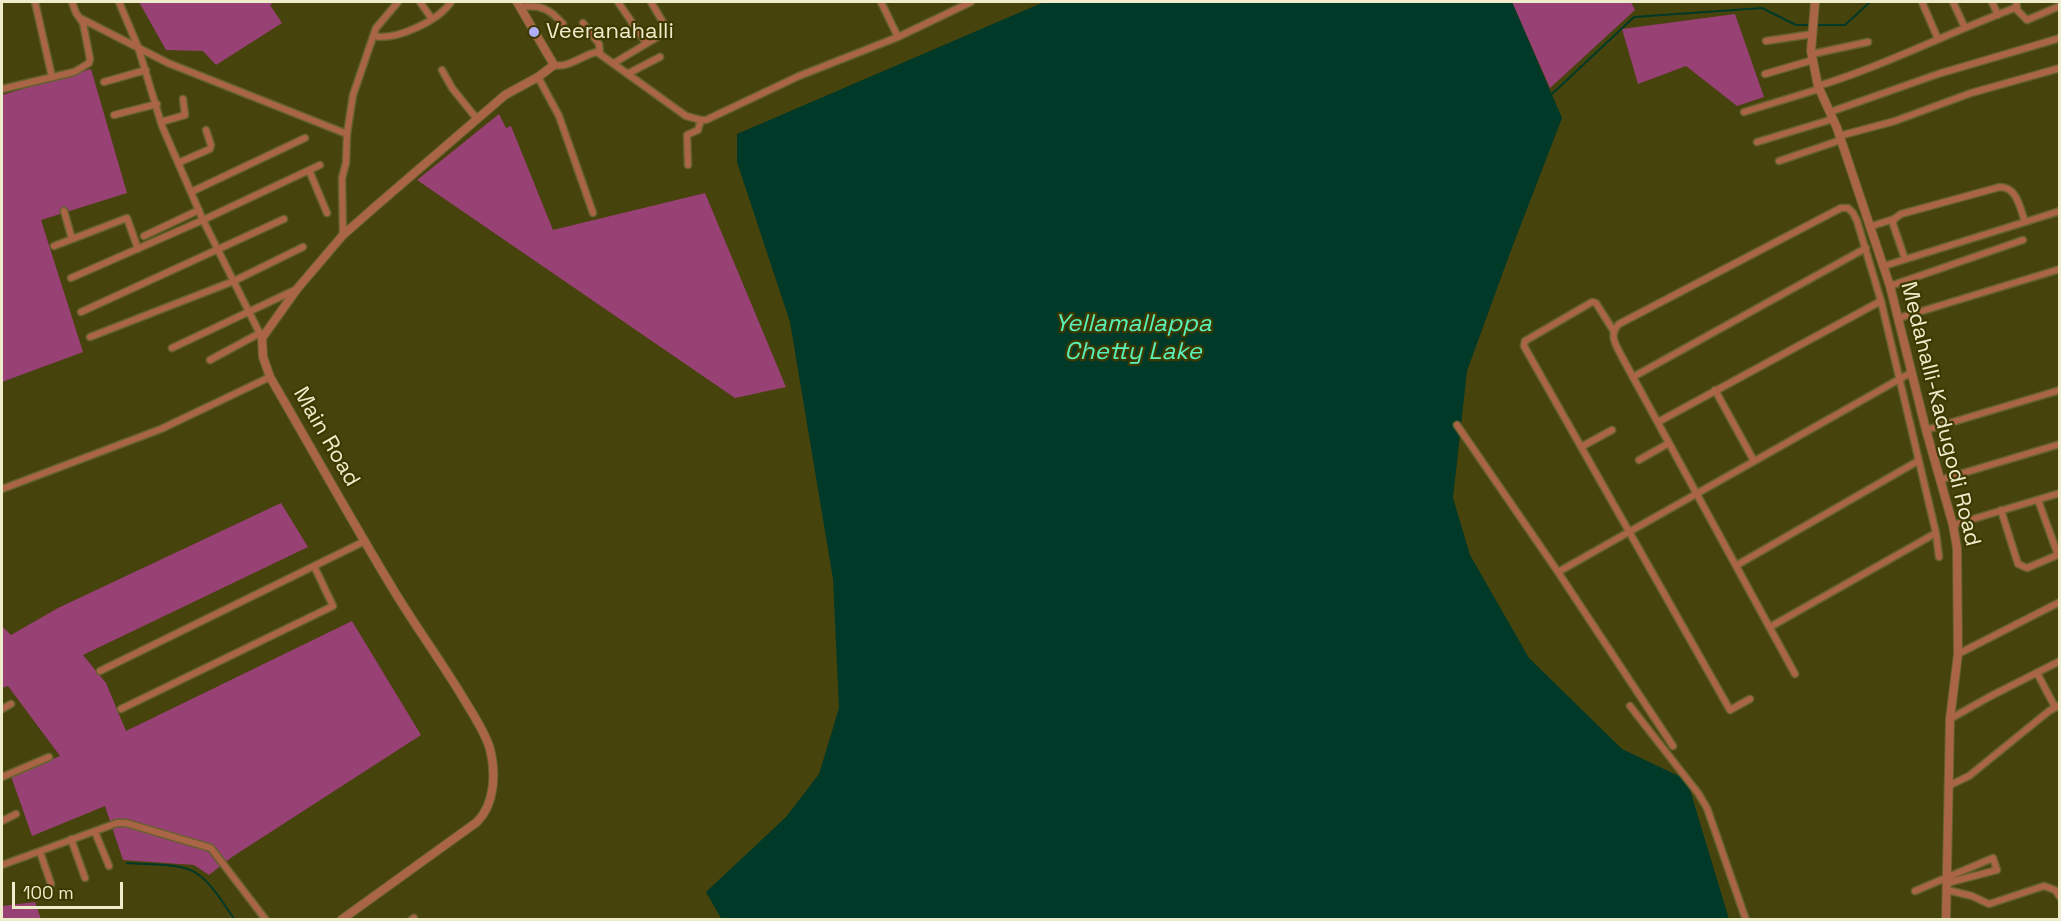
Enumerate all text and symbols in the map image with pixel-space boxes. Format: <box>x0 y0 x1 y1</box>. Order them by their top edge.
place label: Veeranahalli <box>546 19 674 45</box>
marker: Veeranahalli <box>527 25 541 39</box>
street label: Medahalli-Kadugodi Road <box>1894 279 1986 549</box>
water label: Yellamallappa Chetty Lake <box>1054 310 1212 366</box>
street label: Main Road <box>287 383 365 491</box>
scale bar <box>15 870 126 908</box>
text: 100 m <box>23 881 74 904</box>

